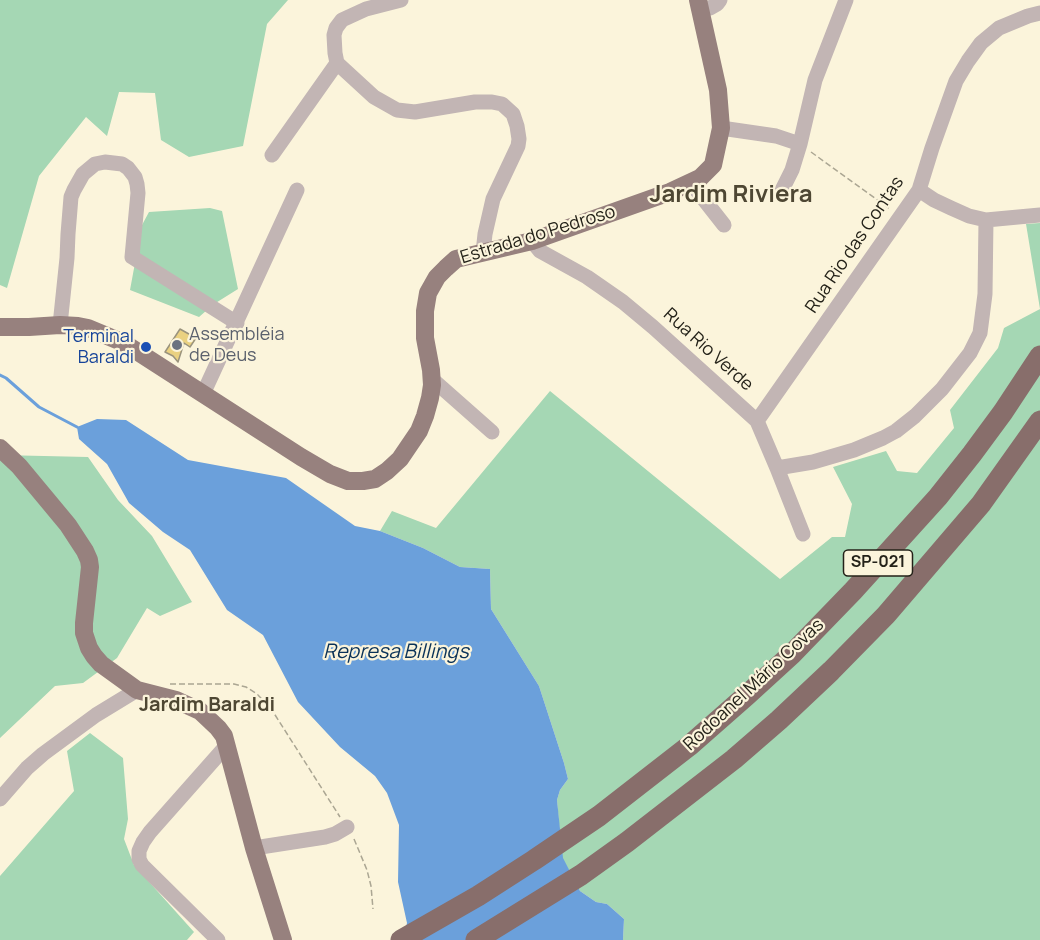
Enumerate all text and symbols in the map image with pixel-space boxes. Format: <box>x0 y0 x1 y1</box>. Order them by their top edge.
street label: Rua Rio das Contas <box>801 173 909 317</box>
district label: Jardim Riviera <box>649 181 813 209</box>
street label: Estrada do Pedroso <box>458 201 618 269</box>
street label: Rua Rio Verde <box>659 304 757 396</box>
place label: Assembléia de Deus <box>189 324 284 366</box>
place label: Terminal Baraldi <box>63 326 134 368</box>
marker: Assembléia de Deus <box>170 338 184 352</box>
marker: Terminal Baraldi <box>139 340 153 354</box>
road number: SP-021 <box>844 550 912 576</box>
street label: Rodoanel Mário Covas <box>680 615 828 755</box>
water label: Represa Billings <box>323 640 469 664</box>
district label: Jardim Baraldi <box>139 693 275 717</box>

